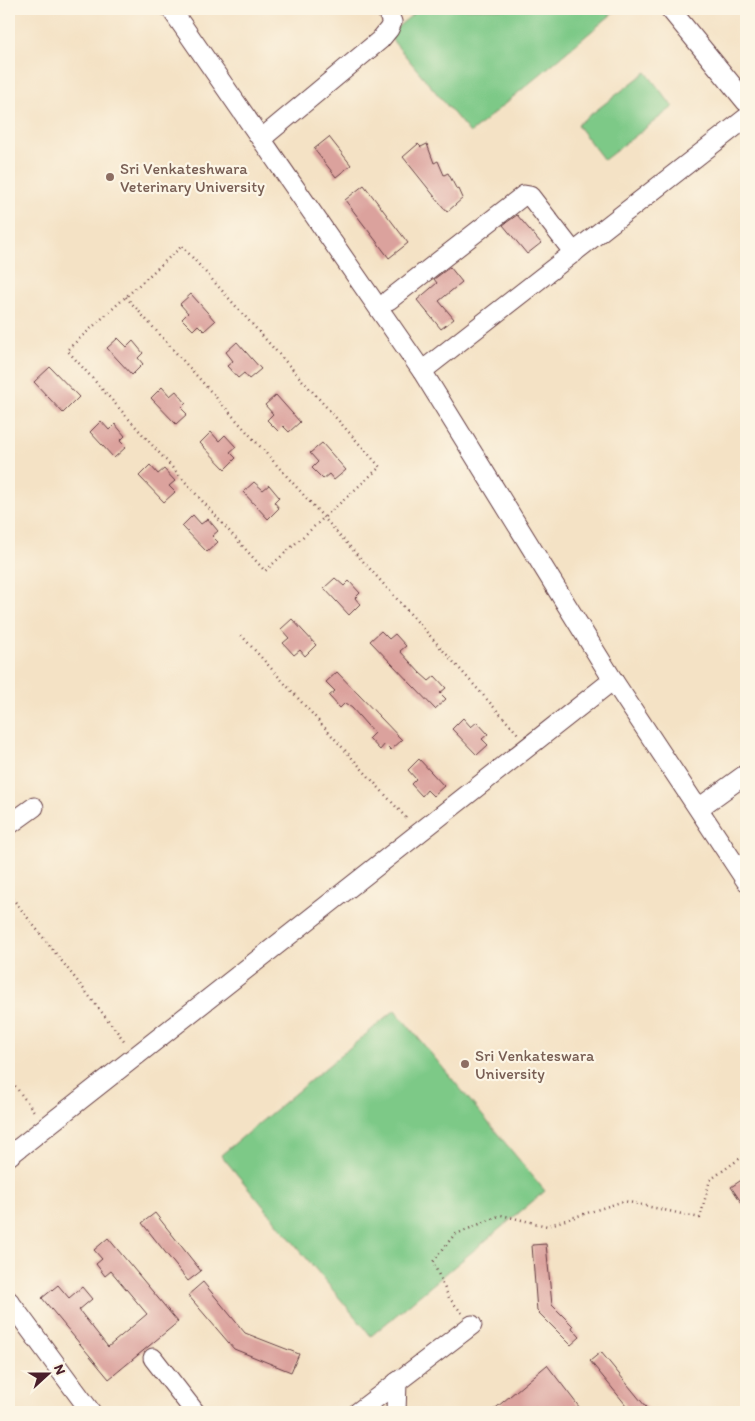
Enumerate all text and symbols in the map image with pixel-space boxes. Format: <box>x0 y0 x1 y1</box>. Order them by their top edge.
place label: Sri Venkateshwara Veterinary University <box>120 159 265 196</box>
marker: Sri Venkateshwara Veterinary University <box>104 171 116 183</box>
place label: Sri Venkateswara University <box>475 1046 595 1083</box>
marker: Sri Venkateswara University <box>459 1058 471 1070</box>
north arrow <box>22 1348 72 1398</box>
text: N <box>50 1362 69 1377</box>

